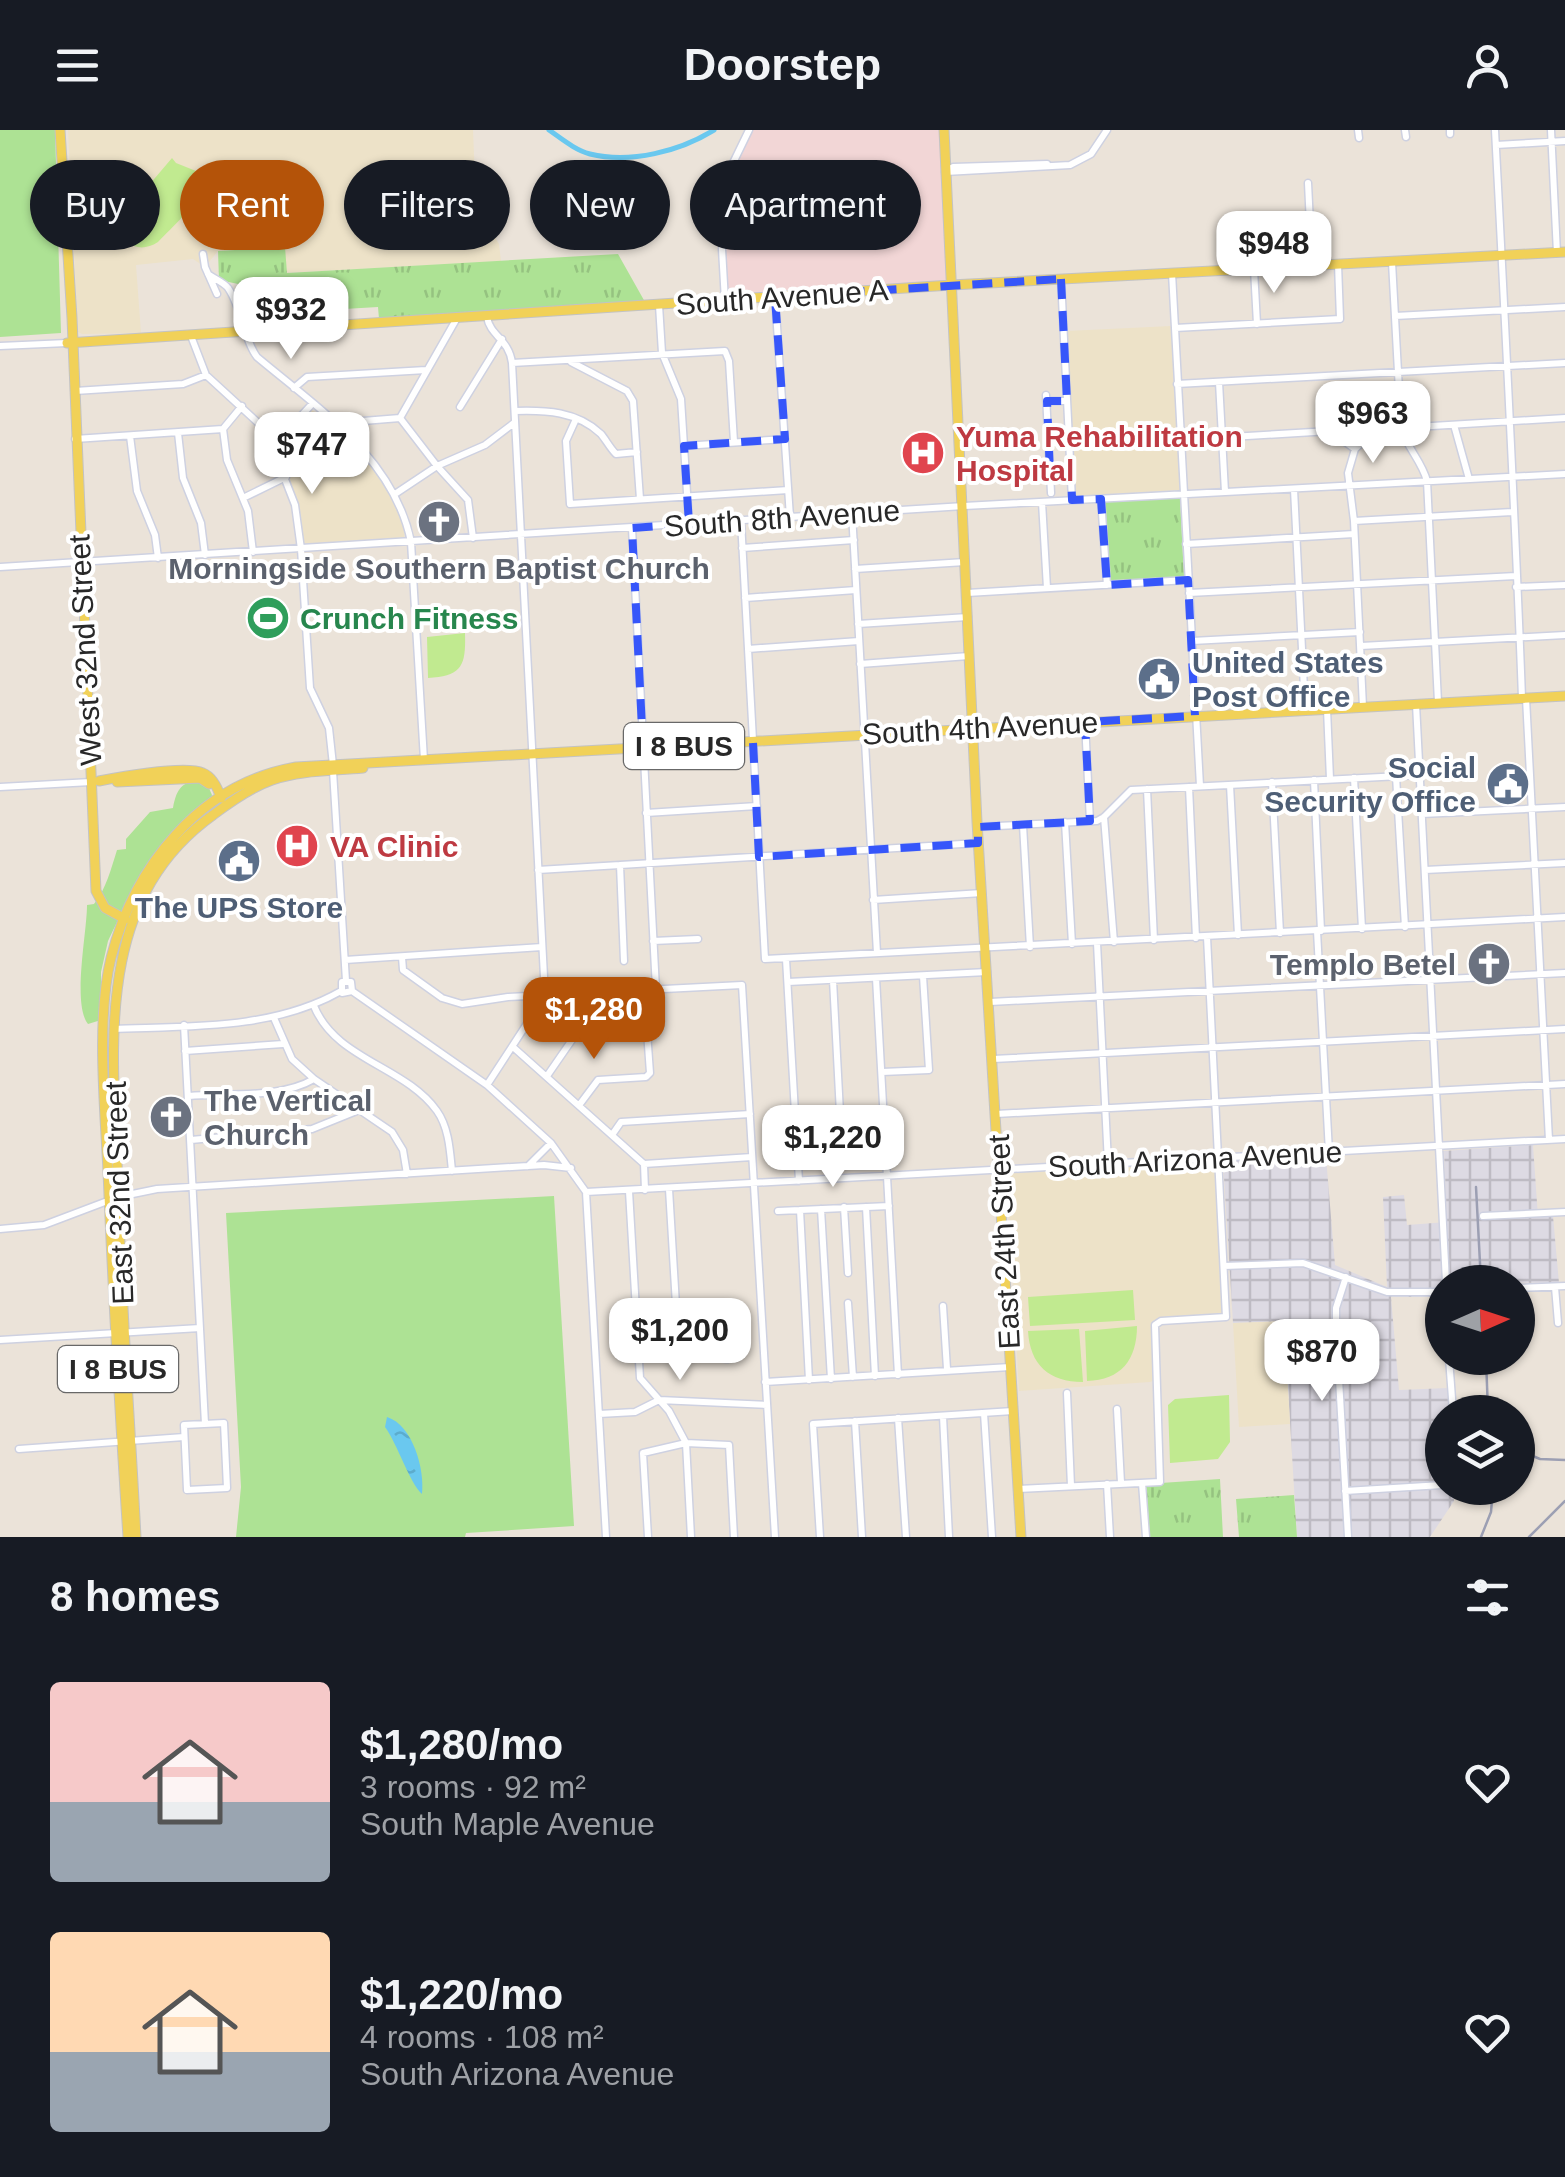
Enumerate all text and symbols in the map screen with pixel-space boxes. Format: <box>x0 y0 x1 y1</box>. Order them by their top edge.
icon: menu <box>50 38 105 93</box>
icon: person <box>1460 38 1515 93</box>
text: Doorstep <box>684 39 881 90</box>
chip: Buy <box>30 160 160 250</box>
chip: Rent <box>180 160 324 250</box>
chip: Filters <box>344 160 510 250</box>
chip: New <box>530 160 670 250</box>
chip: Apartment <box>690 160 921 250</box>
pin: $948 <box>1215 211 1333 296</box>
text: $948 <box>1238 225 1310 261</box>
street label: South Avenue A <box>675 273 889 321</box>
pin: $932 <box>232 277 350 362</box>
text: $932 <box>255 291 327 327</box>
pin: $963 <box>1314 381 1432 466</box>
text: $963 <box>1337 395 1409 431</box>
pin: $747 <box>253 412 371 497</box>
place label: Yuma Rehabilitation Hospital <box>956 420 1243 487</box>
text: $747 <box>276 426 348 462</box>
hospital icon: Yuma Rehabilitation Hospital <box>900 430 946 476</box>
street label: South 8th Avenue <box>663 493 901 543</box>
church icon: Morningside Southern Baptist Church <box>416 499 462 545</box>
street label: West 32nd Street <box>62 533 108 766</box>
place label: Morningside Southern Baptist Church <box>168 552 710 585</box>
sports icon: Crunch Fitness <box>245 595 291 641</box>
place label: Crunch Fitness <box>300 602 518 635</box>
place label: United States Post Office <box>1192 646 1384 713</box>
public building icon: United States Post Office <box>1136 656 1182 702</box>
street label: South 4th Avenue <box>861 705 1099 751</box>
road number: I 8 BUS <box>624 723 744 769</box>
place label: Social Security Office <box>1264 751 1476 818</box>
public building icon: Social Security Office <box>1485 761 1531 807</box>
hospital icon: VA Clinic <box>274 823 320 869</box>
place label: VA Clinic <box>330 830 458 863</box>
public building icon: The UPS Store <box>216 838 262 884</box>
place label: The UPS Store <box>135 891 343 924</box>
church icon: Templo Betel <box>1466 941 1512 987</box>
place label: Templo Betel <box>1270 948 1456 981</box>
pin: $1,280 <box>513 977 675 1062</box>
text: $1,280 <box>545 991 643 1027</box>
street label: East 32nd Street <box>99 1080 139 1305</box>
place label: The Vertical Church <box>204 1084 372 1151</box>
church icon: The Vertical Church <box>148 1094 194 1140</box>
pin: $1,220 <box>752 1105 914 1190</box>
text: $1,220 <box>784 1119 882 1155</box>
street label: East 24th Street <box>982 1133 1026 1350</box>
street label: South Arizona Avenue <box>1047 1135 1343 1183</box>
north arrow <box>1425 1265 1535 1375</box>
map controls <box>1425 1265 1535 1505</box>
pin: $1,200 <box>599 1298 761 1383</box>
text: $1,200 <box>631 1312 729 1348</box>
pin: $870 <box>1263 1319 1381 1404</box>
text: $870 <box>1286 1333 1358 1369</box>
road number: I 8 BUS <box>58 1346 178 1392</box>
button: layers <box>1425 1395 1535 1505</box>
icon: filters <box>1460 1570 1515 1625</box>
text: 8 homes <box>50 1573 220 1620</box>
text: $1,280/mo <box>360 1721 563 1768</box>
icon: home <box>130 1722 250 1842</box>
icon: heart <box>1460 1755 1515 1810</box>
text: 3 rooms · 92 m² <box>360 1769 586 1805</box>
text: South Maple Avenue <box>360 1806 655 1842</box>
text: $1,220/mo <box>360 1971 563 2018</box>
icon: home <box>130 1972 250 2092</box>
icon: heart <box>1460 2005 1515 2060</box>
text: 4 rooms · 108 m² <box>360 2019 604 2055</box>
text: South Arizona Avenue <box>360 2056 674 2092</box>

